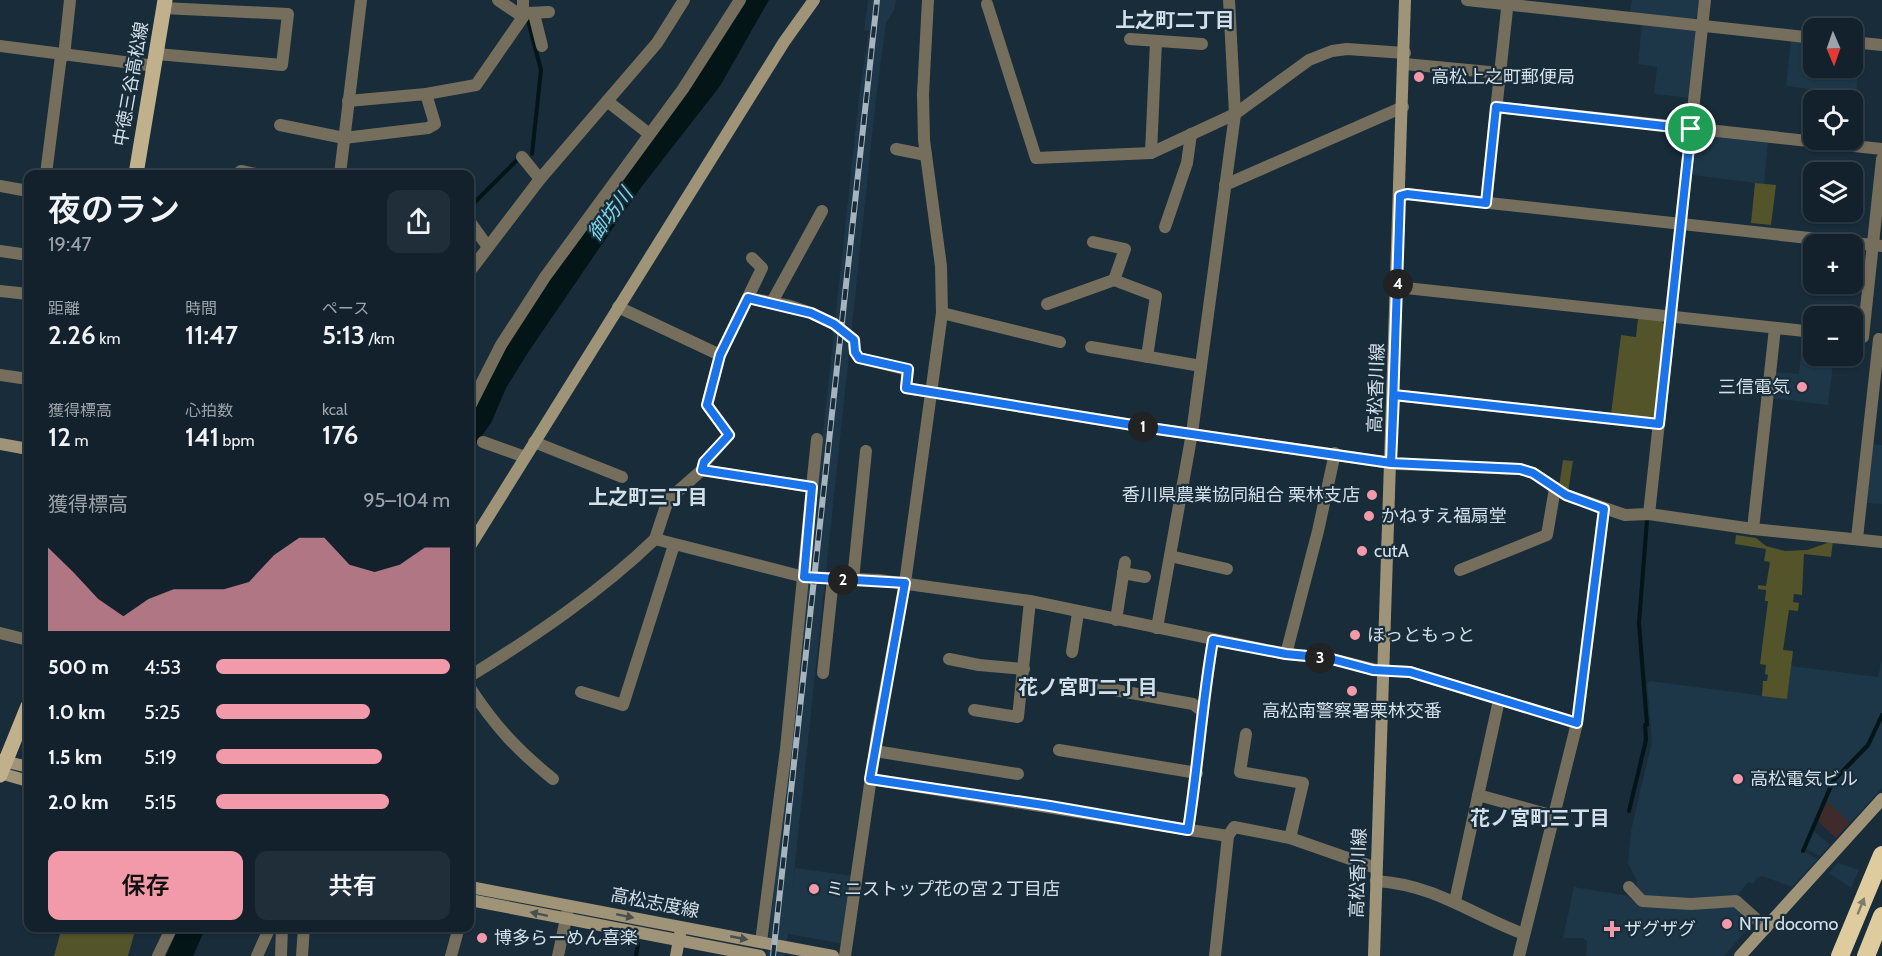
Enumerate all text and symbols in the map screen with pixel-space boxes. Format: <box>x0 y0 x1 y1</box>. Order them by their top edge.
district label: 上之町二丁目 <box>1115 8 1235 32</box>
north arrow <box>1803 18 1863 78</box>
map controls <box>1803 18 1863 366</box>
street label: 中徳三谷高松線 <box>109 20 153 148</box>
place label: 高松上之町郵便局 <box>1431 66 1575 88</box>
marker: 高松上之町郵便局 <box>1412 70 1426 84</box>
button: locate <box>1803 90 1863 150</box>
pin <box>1665 103 1716 154</box>
icon: arrive <box>1674 112 1707 145</box>
button: layers <box>1803 162 1863 222</box>
water label: 御坊川 <box>582 181 639 245</box>
text: 夜のラン <box>48 189 180 229</box>
button: share <box>387 190 450 253</box>
text: 19:47 <box>48 232 92 256</box>
button: + <box>1803 234 1863 294</box>
pin: 4 <box>1383 269 1413 299</box>
text: 4 <box>1393 274 1403 293</box>
text: 距離 <box>48 299 80 318</box>
text: 時間 <box>185 299 217 318</box>
text: ペース <box>322 299 369 318</box>
button: − <box>1803 306 1863 366</box>
text: 2.26 <box>48 319 96 351</box>
text: 11:47 <box>185 319 238 351</box>
text: 5:13 <box>322 319 365 351</box>
text: km <box>96 329 121 348</box>
text: /km <box>365 329 395 348</box>
street label: 高松香川線 <box>1363 343 1389 433</box>
place label: 三信電気 <box>1718 376 1790 398</box>
marker: 三信電気 <box>1795 380 1809 394</box>
text: kcal <box>322 400 348 419</box>
text: 獲得標高 <box>48 401 112 420</box>
text: 心拍数 <box>185 401 233 420</box>
pin: 1 <box>1128 412 1158 442</box>
text: 1 <box>1140 417 1146 436</box>
text: 176 <box>322 419 358 451</box>
text: 12 <box>48 421 71 453</box>
text: 141 <box>185 421 219 453</box>
text: m <box>71 431 89 450</box>
text: bpm <box>219 431 254 450</box>
place label: 香川県農業協同組合 栗林支店 <box>1122 484 1360 506</box>
district label: 上之町三丁目 <box>588 485 708 509</box>
text: 95–104 m <box>363 488 450 512</box>
marker: 香川県農業協同組合 栗林支店 <box>1365 488 1379 502</box>
text: 獲得標高 <box>48 492 128 516</box>
place label: かねすえ福扇堂 <box>1381 505 1507 527</box>
marker: かねすえ福扇堂 <box>1362 509 1376 523</box>
place label: cutA <box>1374 540 1409 562</box>
marker: cutA <box>1355 544 1369 558</box>
pin: 2 <box>828 565 858 595</box>
text: 2 <box>839 570 847 589</box>
place label: ほっともっと <box>1367 624 1475 646</box>
marker: ほっともっと <box>1348 628 1362 642</box>
pin: 3 <box>1305 643 1335 673</box>
text: 3 <box>1316 648 1324 667</box>
text: 500 m <box>48 655 109 679</box>
text: 4:53 <box>144 655 181 679</box>
district label: 花ノ宮町二丁目 <box>1018 675 1158 699</box>
marker: 高松南警察署栗林交番 <box>1345 684 1359 698</box>
text: 1.0 km <box>48 700 105 724</box>
text: 5:25 <box>144 700 180 724</box>
place label: 高松南警察署栗林交番 <box>1262 700 1442 722</box>
text: 1.5 km <box>48 745 102 769</box>
text: 5:19 <box>144 745 177 769</box>
place label: 高松電気ビル <box>1750 768 1858 790</box>
marker: 高松電気ビル <box>1731 772 1745 786</box>
text: 2.0 km <box>48 790 109 814</box>
text: 5:15 <box>144 790 176 814</box>
district label: 花ノ宮町三丁目 <box>1470 806 1610 830</box>
street label: 高松香川線 <box>1345 828 1371 918</box>
button: 保存 <box>48 851 243 920</box>
button: 共有 <box>255 851 450 920</box>
place label: ミニストップ花の宮２丁目店 <box>826 878 1060 900</box>
marker: ミニストップ花の宮２丁目店 <box>807 882 821 896</box>
street label: 高松志度線 <box>609 884 701 922</box>
one-way arrow <box>1856 896 1866 914</box>
one-way arrow <box>530 908 548 918</box>
one-way arrow <box>616 912 635 921</box>
place label: NTT docomo <box>1739 913 1839 935</box>
marker: NTT docomo <box>1720 917 1734 931</box>
place label: ザグザグ <box>1624 918 1696 940</box>
marker: ザグザグ <box>1605 922 1619 936</box>
place label: 博多らーめん喜楽 <box>494 927 638 949</box>
marker: 博多らーめん喜楽 <box>475 931 489 945</box>
one-way arrow <box>729 934 748 943</box>

